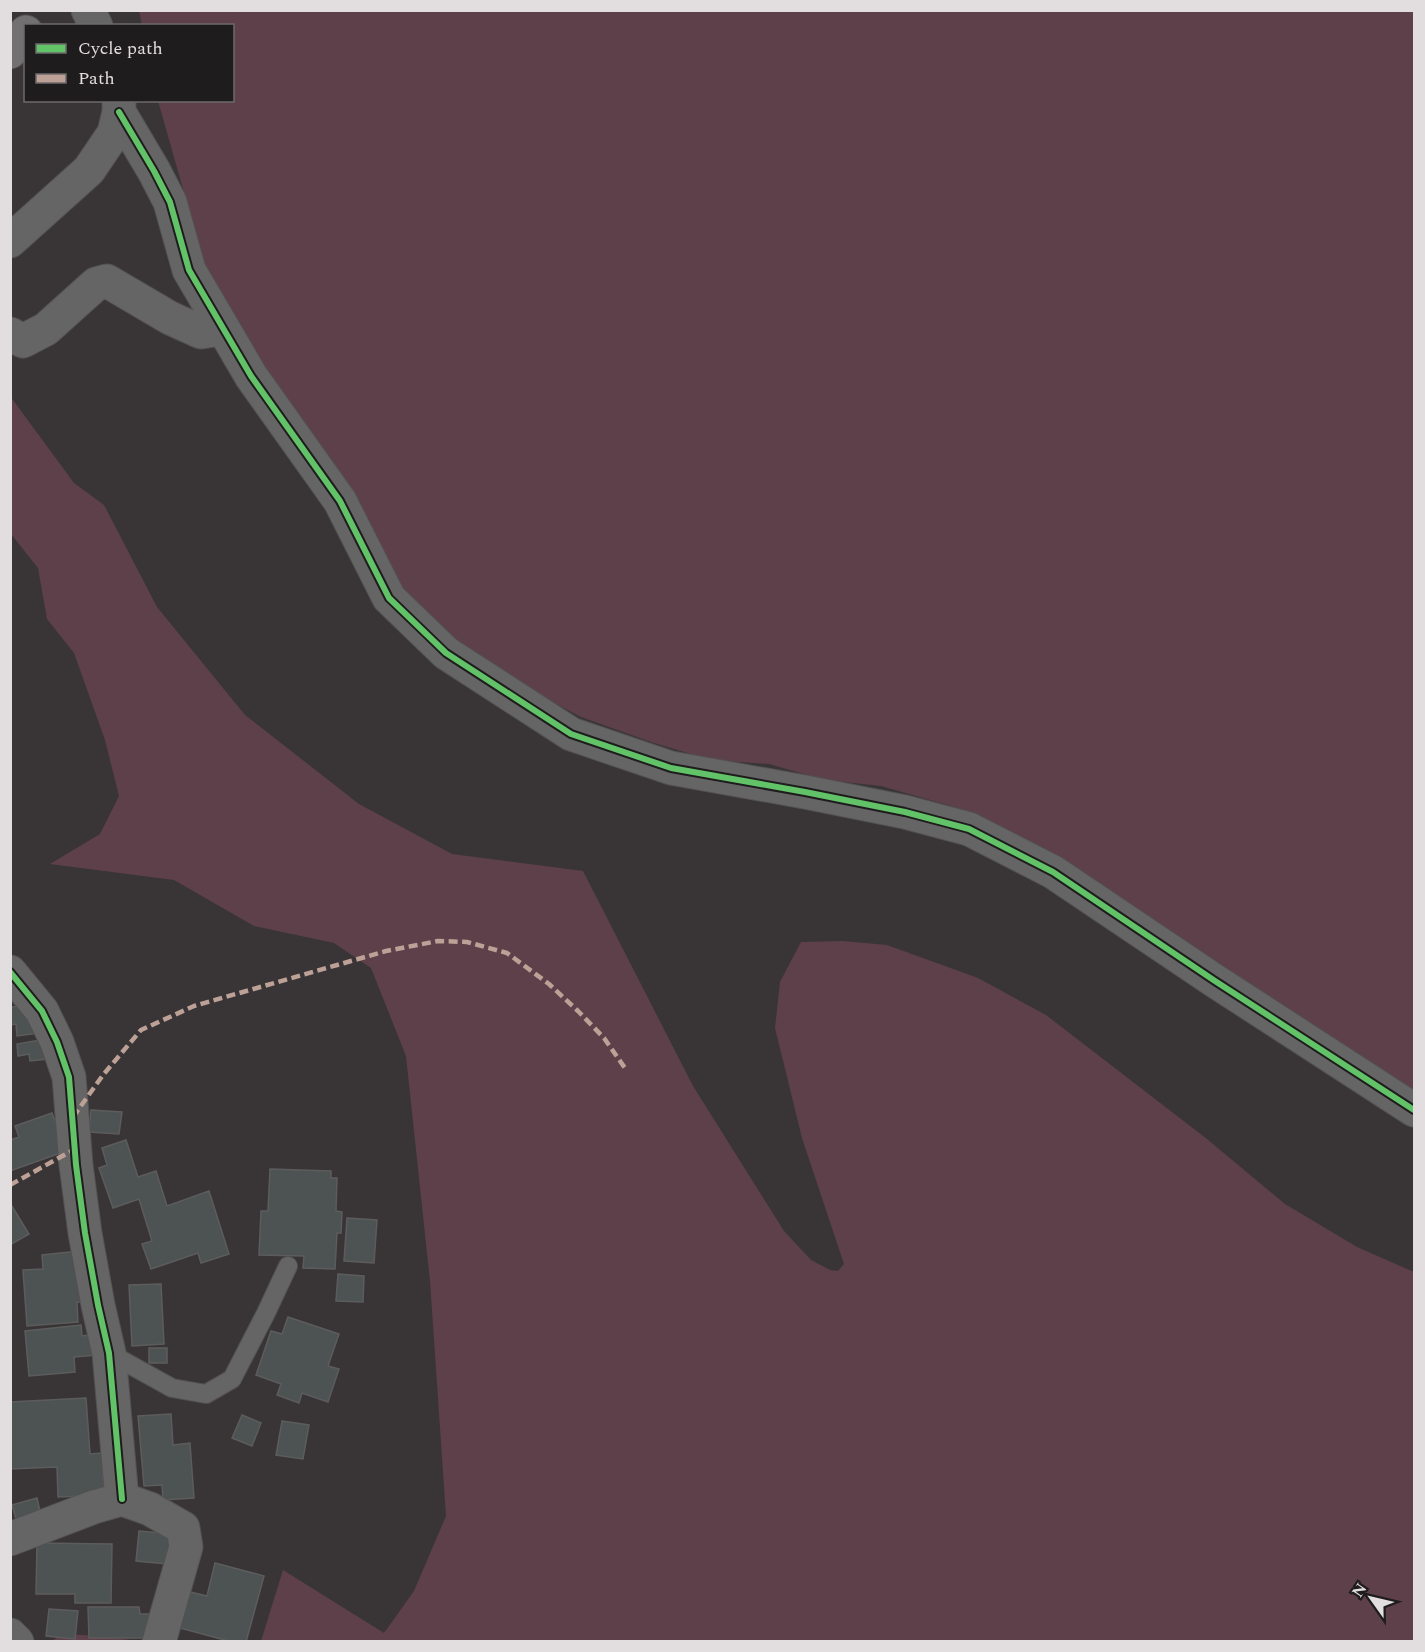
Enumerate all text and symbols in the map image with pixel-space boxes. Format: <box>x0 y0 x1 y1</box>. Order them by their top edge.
legend <box>24 24 234 102</box>
text: Cycle path <box>78 35 163 62</box>
text: Path <box>78 65 115 92</box>
north arrow <box>1341 1568 1401 1628</box>
text: N <box>1346 1578 1373 1602</box>

